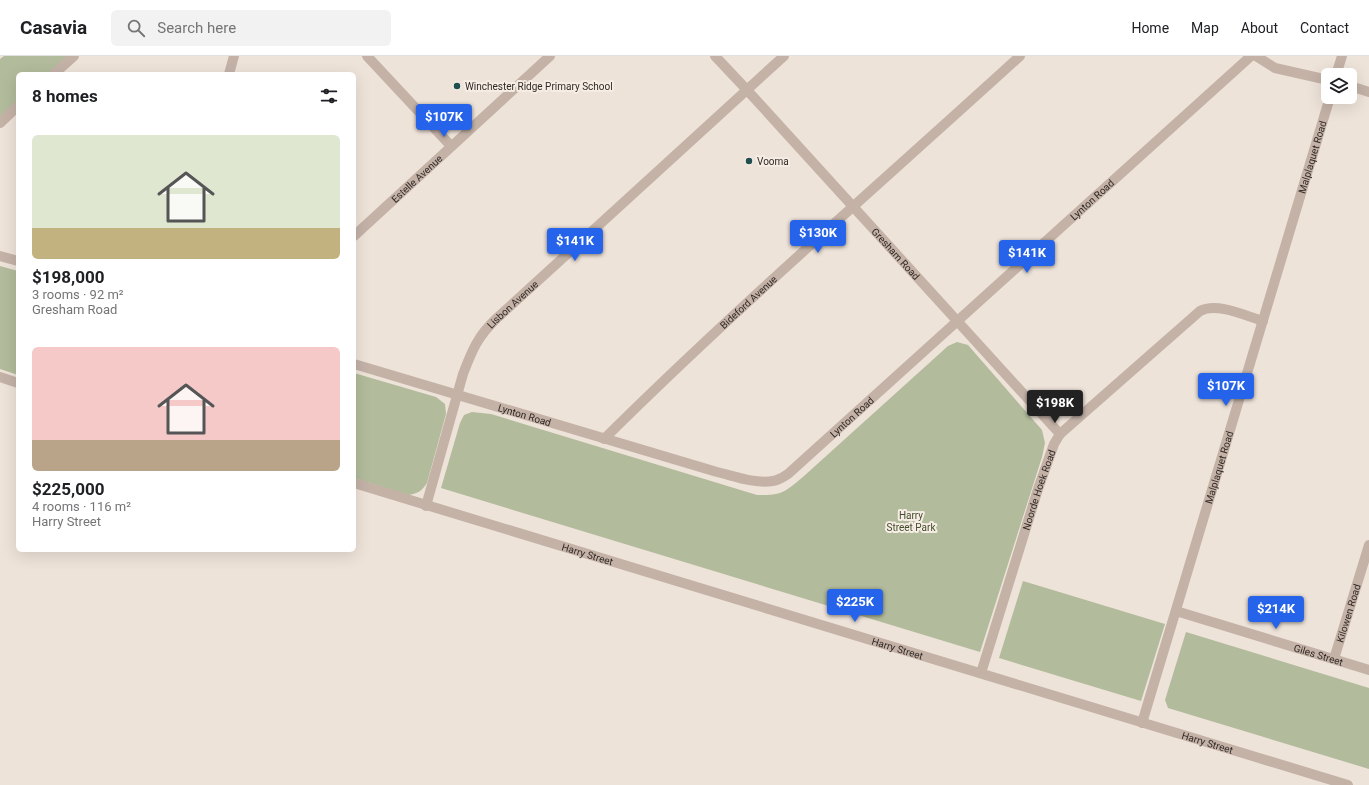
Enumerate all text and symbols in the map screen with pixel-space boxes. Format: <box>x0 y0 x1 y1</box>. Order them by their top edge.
search box <box>111 10 391 46</box>
text: Casavia <box>20 16 87 39</box>
icon: search <box>125 17 147 39</box>
text: Search here <box>157 19 236 37</box>
text: Home <box>1131 20 1169 36</box>
text: Map <box>1191 20 1219 36</box>
text: About <box>1241 20 1278 36</box>
text: Contact <box>1300 20 1349 36</box>
map controls <box>1321 68 1357 104</box>
button: layers <box>1321 68 1357 104</box>
marker: Winchester Ridge Primary School <box>452 81 462 91</box>
place label: Winchester Ridge Primary School <box>465 81 613 92</box>
icon: filters <box>318 85 340 107</box>
text: 8 homes <box>32 86 98 106</box>
pin: $107K <box>416 104 472 138</box>
text: $107K <box>425 109 463 124</box>
street label: Malplaquet Road <box>1296 119 1329 195</box>
street label: Estelle Avenue <box>389 153 445 205</box>
marker: Vooma <box>744 156 754 166</box>
place label: Vooma <box>757 156 789 167</box>
icon: home <box>150 161 222 233</box>
street label: Lynton Road <box>1068 177 1116 222</box>
pin: $130K <box>790 220 846 254</box>
text: $130K <box>799 225 837 240</box>
street label: Gresham Road <box>869 226 922 282</box>
pin: $141K <box>547 228 603 262</box>
text: $141K <box>556 233 594 248</box>
pin: $141K <box>999 240 1055 274</box>
text: $141K <box>1008 245 1046 260</box>
text: $198,000 <box>32 267 104 287</box>
street label: Bideford Avenue <box>718 273 779 331</box>
street label: Lisbon Avenue <box>485 278 540 331</box>
text: 3 rooms · 92 m² <box>32 287 124 302</box>
text: Gresham Road <box>32 302 117 317</box>
icon: home <box>150 373 222 445</box>
pin: $107K <box>1198 373 1254 407</box>
text: $107K <box>1207 378 1245 393</box>
pin: $198K <box>1027 390 1083 424</box>
street label: Lynton Road <box>828 395 876 440</box>
text: $198K <box>1036 395 1074 410</box>
street label: Lynton Road <box>497 402 552 428</box>
street label: Malplaquet Road <box>1203 430 1235 505</box>
street label: Noorde Hoek Road <box>1021 448 1058 531</box>
text: $225,000 <box>32 479 104 499</box>
text: 4 rooms · 116 m² <box>32 499 131 514</box>
park label: Harry Street Park <box>886 510 936 533</box>
text: Harry Street <box>32 514 101 529</box>
street label: Harry Street <box>560 541 614 567</box>
street label: Kilowen Road <box>1334 583 1363 644</box>
pin: $225K <box>827 589 883 623</box>
text: $225K <box>836 594 874 609</box>
pin: $214K <box>1248 596 1304 630</box>
text: $214K <box>1257 601 1295 616</box>
street label: Harry Street <box>870 636 924 662</box>
street label: Giles Street <box>1292 642 1344 668</box>
street label: Harry Street <box>1180 730 1234 756</box>

